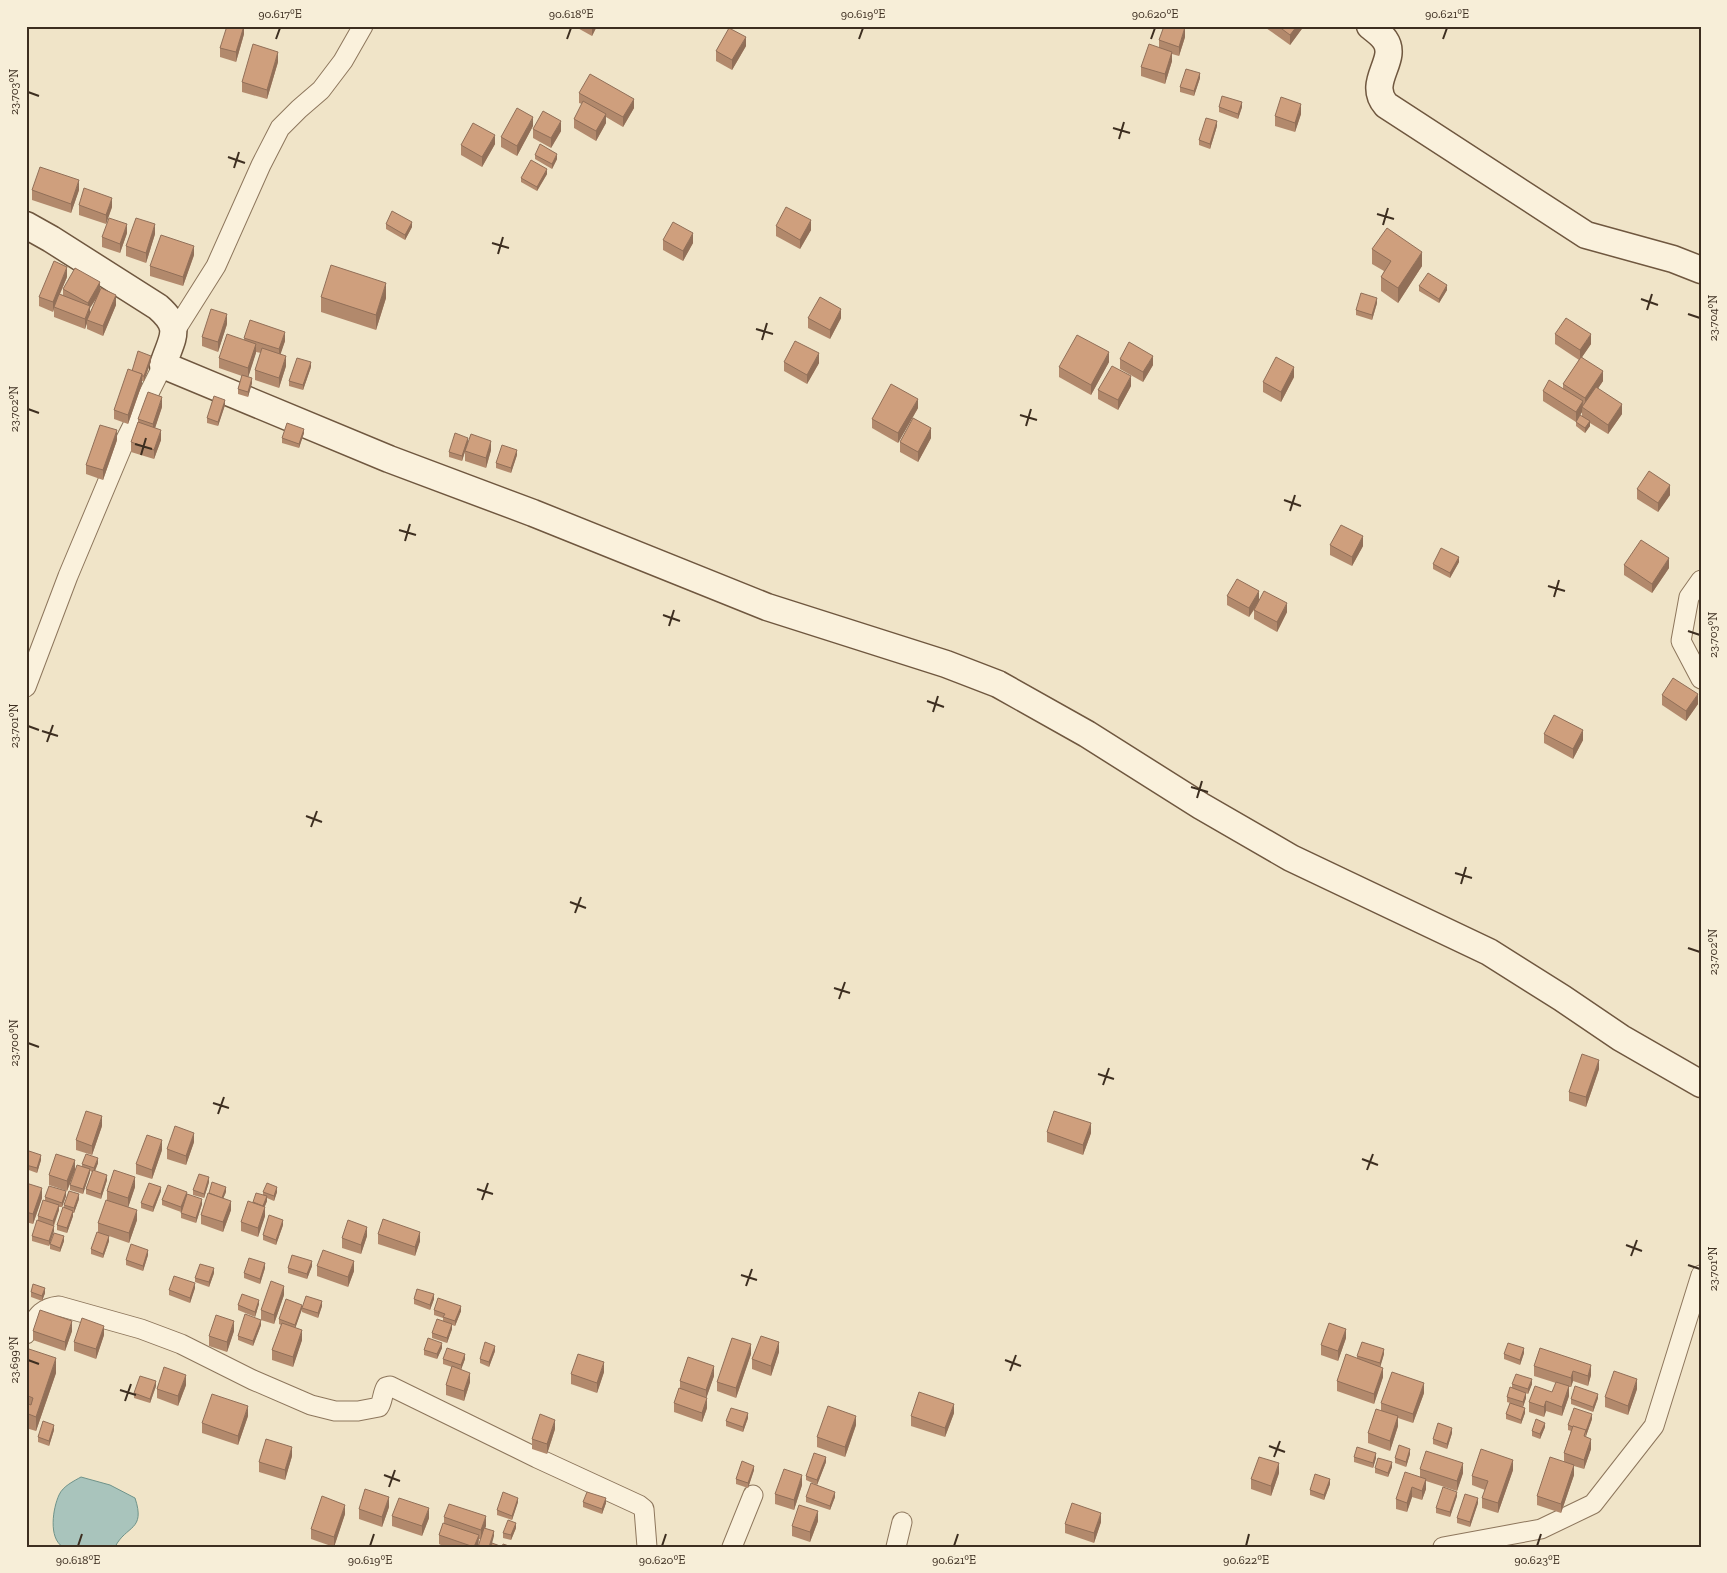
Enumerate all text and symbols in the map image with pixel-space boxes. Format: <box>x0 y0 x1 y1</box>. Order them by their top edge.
text: 90.617°E <box>258 7 302 21</box>
text: 90.618°E <box>549 7 593 21</box>
text: 90.619°E <box>841 7 885 21</box>
text: 90.620°E <box>1132 7 1178 21</box>
text: 90.621°E <box>1425 7 1469 21</box>
text: 23.703°N <box>7 69 21 115</box>
text: 23.704°N <box>1706 295 1720 341</box>
text: 23.702°N <box>7 386 21 432</box>
text: 23.703°N <box>1706 612 1720 658</box>
text: 23.701°N <box>7 704 21 748</box>
text: 23.702°N <box>1706 929 1720 975</box>
text: 23.700°N <box>7 1019 21 1067</box>
text: 23.701°N <box>1706 1247 1720 1291</box>
text: 23.699°N <box>7 1336 21 1384</box>
text: 90.618°E <box>56 1553 100 1567</box>
text: 90.619°E <box>348 1553 392 1567</box>
text: 90.620°E <box>639 1553 685 1567</box>
text: 90.621°E <box>932 1553 976 1567</box>
text: 90.622°E <box>1223 1553 1269 1567</box>
text: 90.623°E <box>1514 1553 1560 1567</box>

